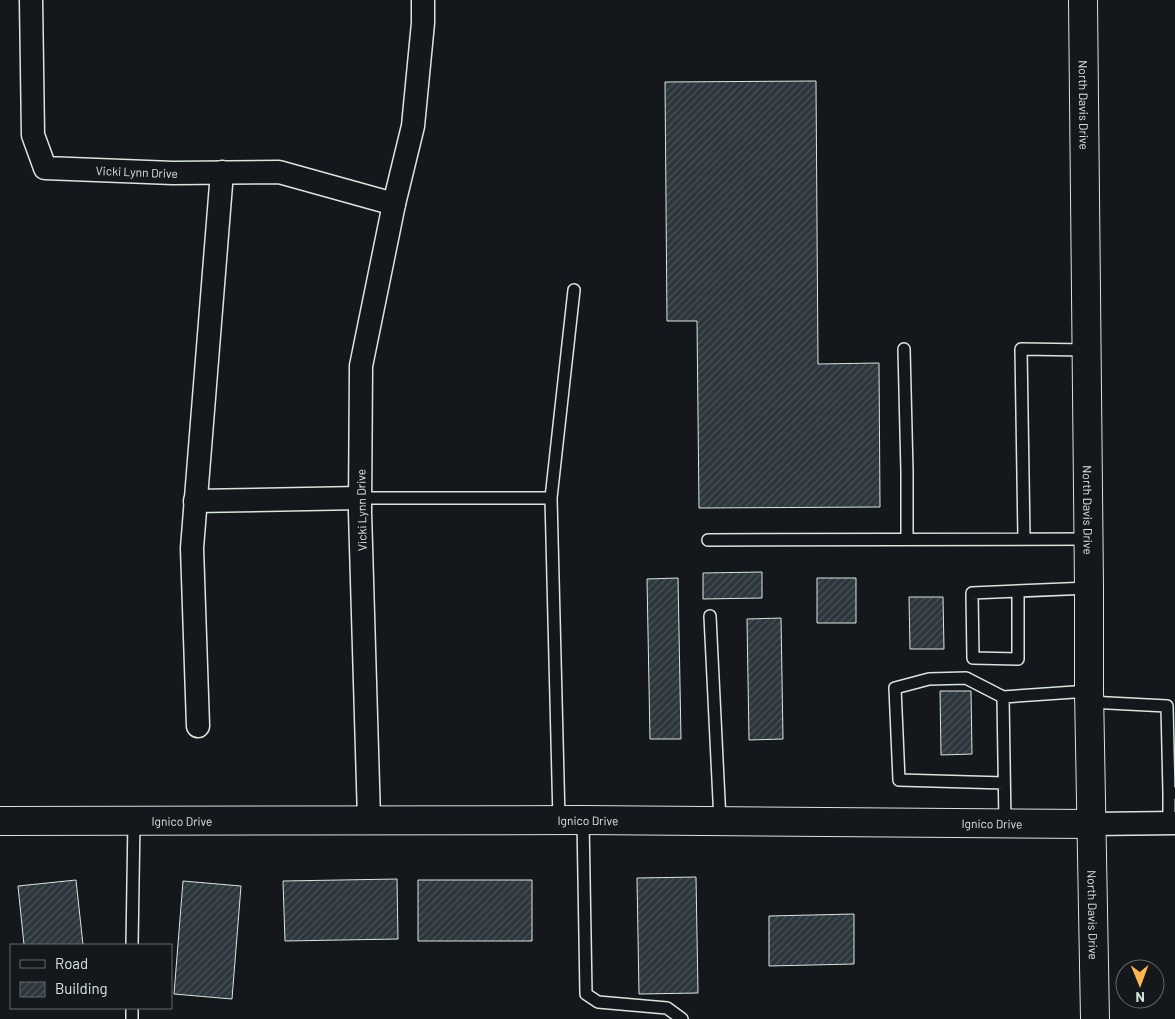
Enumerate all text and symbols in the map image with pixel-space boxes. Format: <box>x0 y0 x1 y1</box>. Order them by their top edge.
street label: North Davis Drive <box>1077 60 1092 150</box>
street label: Vicki Lynn Drive <box>95 163 178 180</box>
street label: North Davis Drive <box>1081 465 1096 555</box>
street label: Vicki Lynn Drive <box>353 469 369 551</box>
street label: Ignico Drive <box>557 813 619 827</box>
street label: Ignico Drive <box>151 814 213 828</box>
street label: Ignico Drive <box>961 816 1023 830</box>
street label: North Davis Drive <box>1085 870 1101 960</box>
legend <box>10 944 172 1009</box>
text: Road <box>55 954 88 972</box>
north arrow <box>1115 959 1165 1009</box>
text: Building <box>55 979 108 997</box>
text: N <box>1135 989 1145 1006</box>

